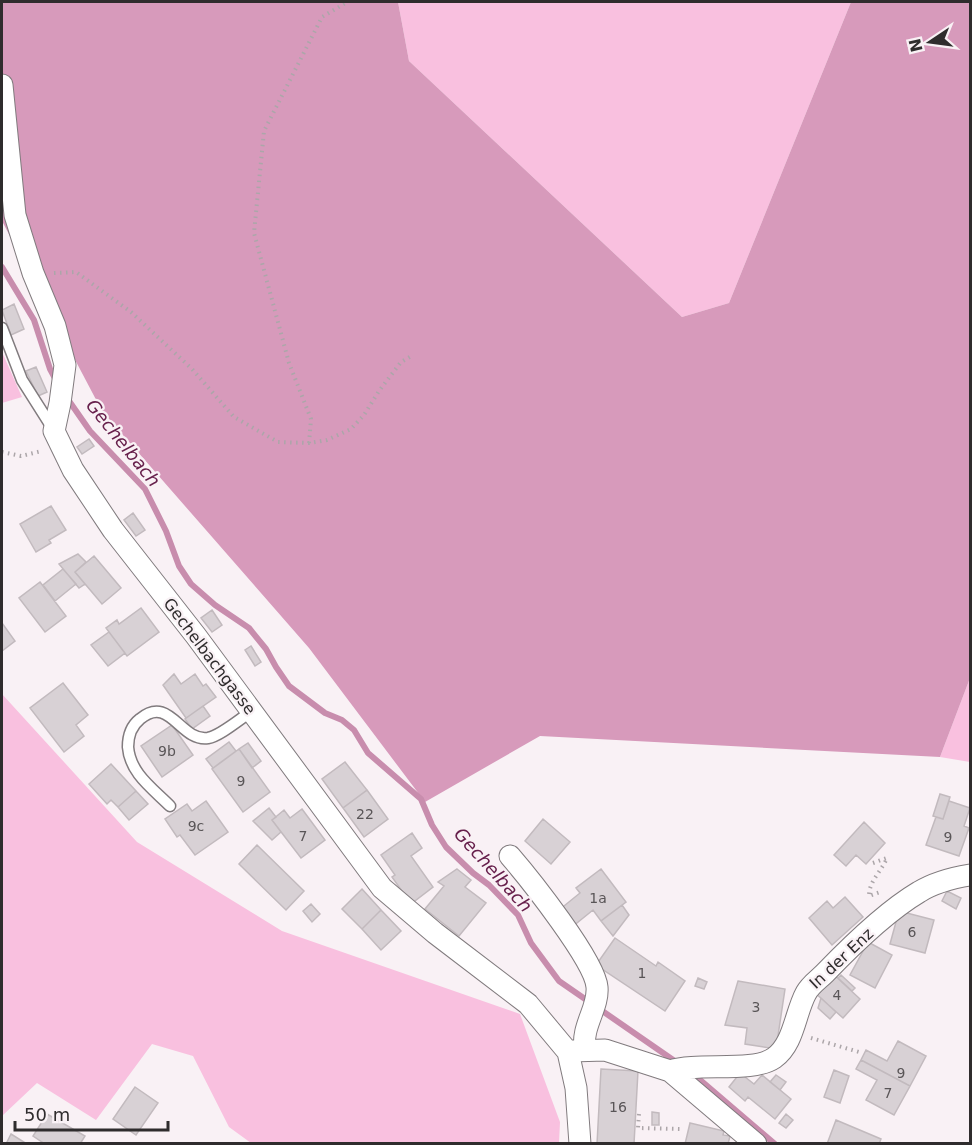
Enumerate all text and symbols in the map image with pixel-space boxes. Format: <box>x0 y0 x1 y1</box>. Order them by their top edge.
north arrow <box>900 12 960 72</box>
text: N <box>905 37 927 54</box>
water label: Gechelbach <box>82 395 165 491</box>
street label: Gechelbachgasse <box>160 594 260 718</box>
house number: 9b <box>158 743 176 759</box>
house number: 9 <box>237 773 245 789</box>
house number: 22 <box>356 806 374 822</box>
house number: 9c <box>188 818 204 834</box>
water label: Gechelbach <box>450 823 537 916</box>
house number: 7 <box>299 828 307 844</box>
house number: 9 <box>944 829 952 845</box>
house number: 1a <box>589 890 607 906</box>
street label: In der Enz <box>806 924 877 993</box>
house number: 6 <box>908 924 917 940</box>
house number: 1 <box>638 965 646 981</box>
house number: 4 <box>833 987 842 1003</box>
house number: 3 <box>752 999 760 1015</box>
house number: 9 <box>897 1065 905 1081</box>
house number: 7 <box>884 1085 892 1101</box>
scale bar <box>15 1094 168 1132</box>
house number: 16 <box>609 1099 627 1115</box>
text: 50 m <box>24 1104 70 1125</box>

